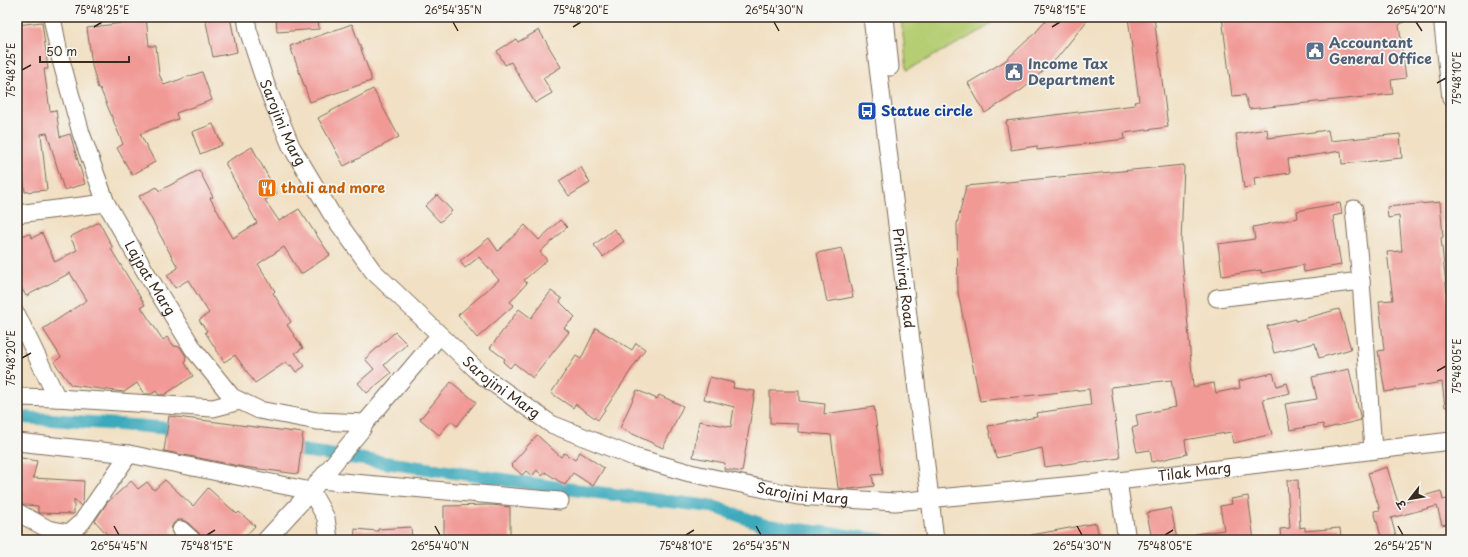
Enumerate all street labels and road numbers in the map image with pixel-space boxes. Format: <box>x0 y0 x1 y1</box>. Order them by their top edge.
street label: Sarojini Marg <box>255 77 311 169</box>
street label: Prithviraj Road <box>887 227 920 329</box>
street label: Lajpat Marg <box>120 237 181 319</box>
street label: Sarojini Marg <box>458 351 545 423</box>
street label: Tilak Marg <box>1157 457 1232 486</box>
street label: Sarojini Marg <box>755 476 849 509</box>

